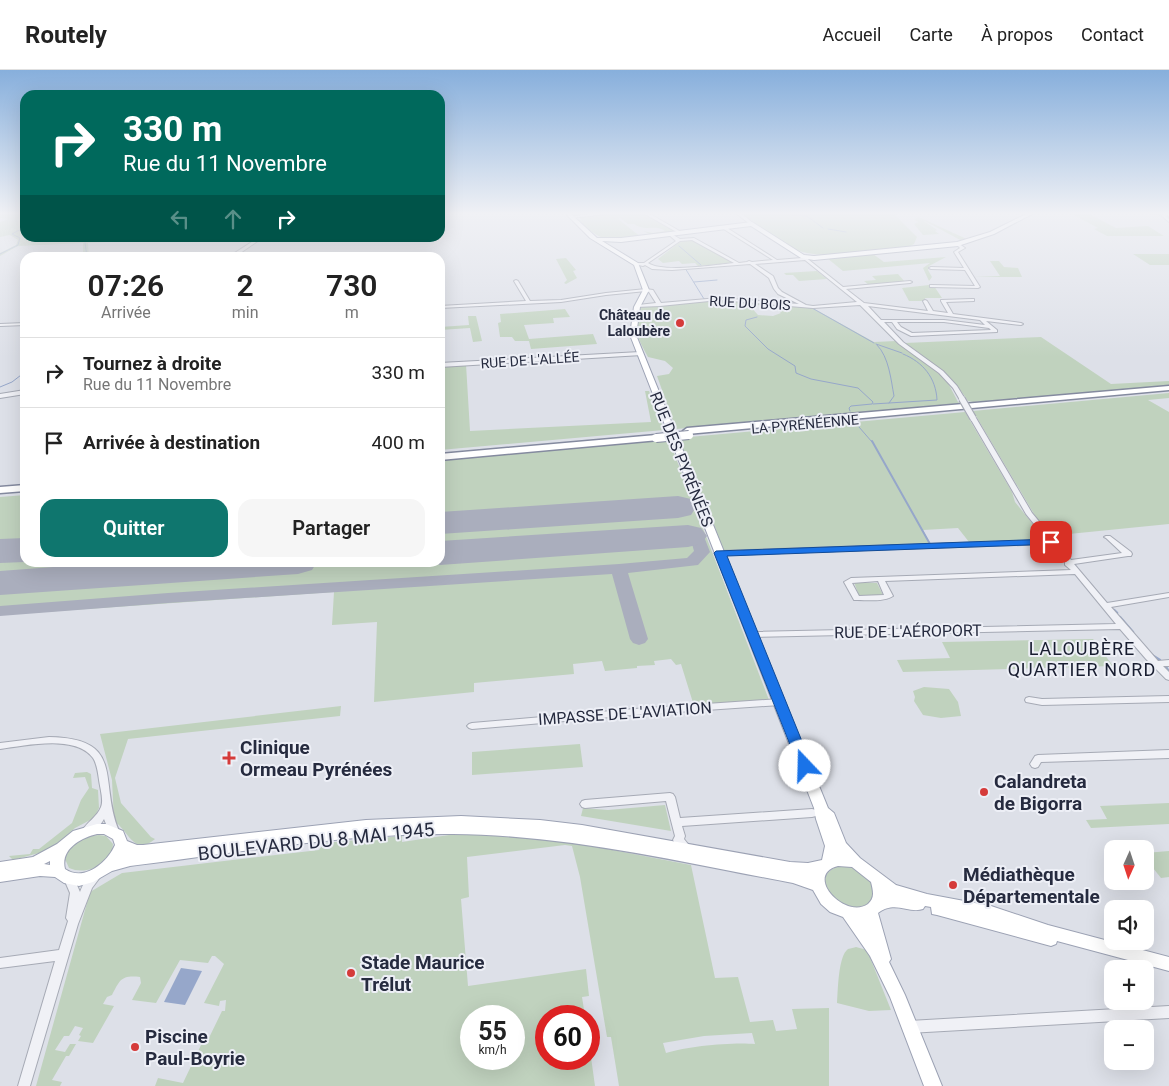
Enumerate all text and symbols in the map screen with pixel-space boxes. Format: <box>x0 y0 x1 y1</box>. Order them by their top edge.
text: Routely <box>25 21 107 49</box>
text: Accueil <box>823 24 881 45</box>
text: Carte <box>909 24 953 45</box>
text: À propos <box>981 24 1053 45</box>
text: Contact <box>1081 24 1144 45</box>
text: 330 m <box>123 109 222 150</box>
icon: right <box>40 110 105 175</box>
text: Rue du 11 Novembre <box>123 151 327 176</box>
icon: left <box>166 205 194 233</box>
icon: ahead <box>219 205 247 233</box>
icon: right <box>272 205 300 233</box>
text: 07:26 <box>88 268 164 303</box>
text: 2 <box>237 268 254 303</box>
text: 730 <box>326 268 377 303</box>
street label: RUE DU BOIS <box>709 293 791 313</box>
text: Arrivée <box>101 303 151 322</box>
text: min <box>232 303 259 322</box>
text: m <box>345 303 359 322</box>
place label: Château de Laloubère <box>599 307 670 339</box>
marker: Château de Laloubère <box>674 317 686 329</box>
street label: RUE DE L'ALLÉE <box>480 348 580 371</box>
text: Tournez à droite <box>83 352 222 375</box>
icon: right <box>40 359 68 387</box>
text: 330 m <box>372 361 425 384</box>
text: Rue du 11 Novembre <box>83 375 231 394</box>
street label: RUE DES PYRÉNÉES <box>646 389 717 530</box>
street label: LA PYRÉNÉENNE <box>750 410 859 437</box>
icon: arrive <box>40 429 68 457</box>
text: Arrivée à destination <box>83 431 260 454</box>
text: 400 m <box>372 431 425 454</box>
button: Quitter <box>40 499 228 557</box>
button: Partager <box>238 499 425 557</box>
pin <box>1030 521 1072 563</box>
icon: arrive <box>1037 528 1065 556</box>
street label: RUE DE L'AÉROPORT <box>834 621 982 642</box>
district label: LALOUBÈRE QUARTIER NORD <box>1008 638 1156 680</box>
street label: IMPASSE DE L'AVIATION <box>538 698 713 729</box>
place label: Clinique Ormeau Pyrénées <box>240 736 392 781</box>
position arrow <box>778 739 830 791</box>
marker: Clinique Ormeau Pyrénées <box>222 751 236 765</box>
place label: Calandreta de Bigorra <box>994 770 1087 815</box>
marker: Calandreta de Bigorra <box>978 786 990 798</box>
street label: BOULEVARD DU 8 MAI 1945 <box>197 818 435 865</box>
north arrow <box>1104 840 1154 890</box>
map controls <box>1104 840 1154 1070</box>
place label: Médiathèque Départementale <box>963 863 1100 908</box>
marker: Médiathèque Départementale <box>947 879 959 891</box>
button: sound <box>1104 900 1154 950</box>
place label: Stade Maurice Trélut <box>361 951 485 996</box>
button: + <box>1104 960 1154 1010</box>
marker: Stade Maurice Trélut <box>345 967 357 979</box>
speed limit sign: 60 <box>535 1005 600 1070</box>
text: 55 <box>478 1017 507 1046</box>
button: − <box>1104 1020 1154 1070</box>
place label: Piscine Paul-Boyrie <box>145 1025 245 1070</box>
marker: Piscine Paul-Boyrie <box>129 1041 141 1053</box>
text: km/h <box>478 1043 507 1057</box>

